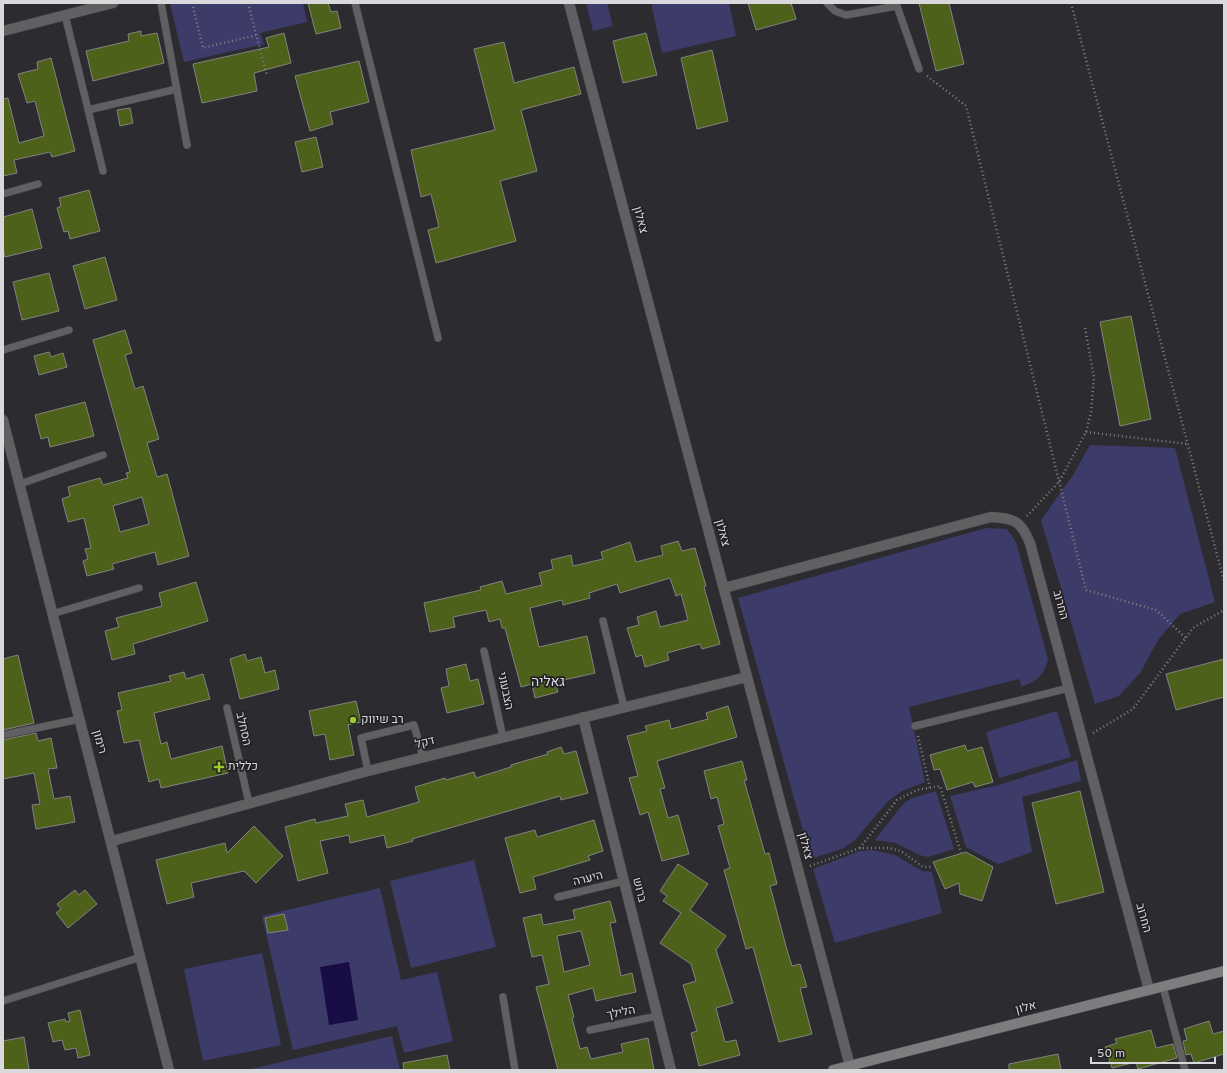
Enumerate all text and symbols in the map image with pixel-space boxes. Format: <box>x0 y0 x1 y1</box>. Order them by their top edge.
street label: צאלון <box>629 205 651 236</box>
street label: צאלון <box>711 518 733 549</box>
street label: החרוב <box>1048 588 1072 622</box>
street label: הצבעוני <box>493 671 517 711</box>
district label: גאליה <box>531 674 565 691</box>
street label: הסחלב <box>231 710 255 748</box>
place label: רב שיווק <box>361 712 404 728</box>
marker: רב שיווק <box>348 715 358 725</box>
street label: רימון <box>88 728 110 756</box>
street label: דקל <box>413 733 437 753</box>
place label: כללית <box>228 759 258 775</box>
marker: כללית <box>213 761 225 773</box>
street label: צאלון <box>794 831 816 862</box>
street label: היערה <box>571 868 605 890</box>
street label: ברוש <box>628 876 650 905</box>
street label: החרוב <box>1131 901 1155 935</box>
street label: אלון <box>1014 998 1038 1018</box>
street label: הלילך <box>605 1002 637 1024</box>
scale bar <box>1091 1039 1215 1065</box>
text: 50 m <box>1097 1046 1125 1062</box>

